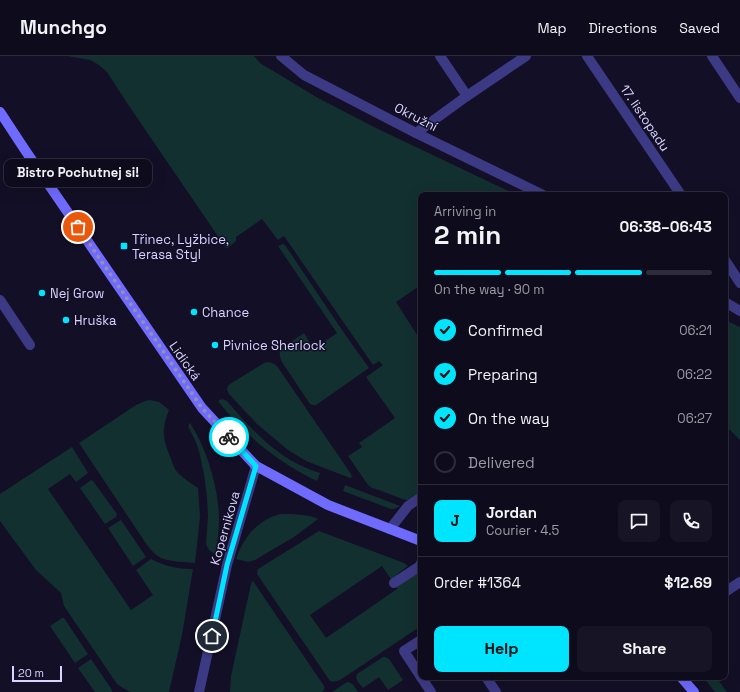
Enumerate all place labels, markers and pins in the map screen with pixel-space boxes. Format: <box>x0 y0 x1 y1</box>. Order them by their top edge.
callout: Bistro Pochutnej si! <box>4 159 152 187</box>
pin <box>61 210 95 244</box>
place label: Třinec, Lyžbice, Terasa Styl <box>132 231 229 263</box>
marker: Třinec, Lyžbice, Terasa Styl <box>119 241 129 251</box>
place label: Nej Grow <box>50 285 104 302</box>
marker: Nej Grow <box>37 288 47 298</box>
place label: Chance <box>202 304 249 321</box>
marker: Chance <box>189 307 199 317</box>
place label: Hruška <box>74 312 117 329</box>
marker: Hruška <box>61 315 71 325</box>
place label: Pivnice Sherlock <box>223 337 325 354</box>
marker: Pivnice Sherlock <box>210 340 220 350</box>
pin <box>195 619 229 653</box>

